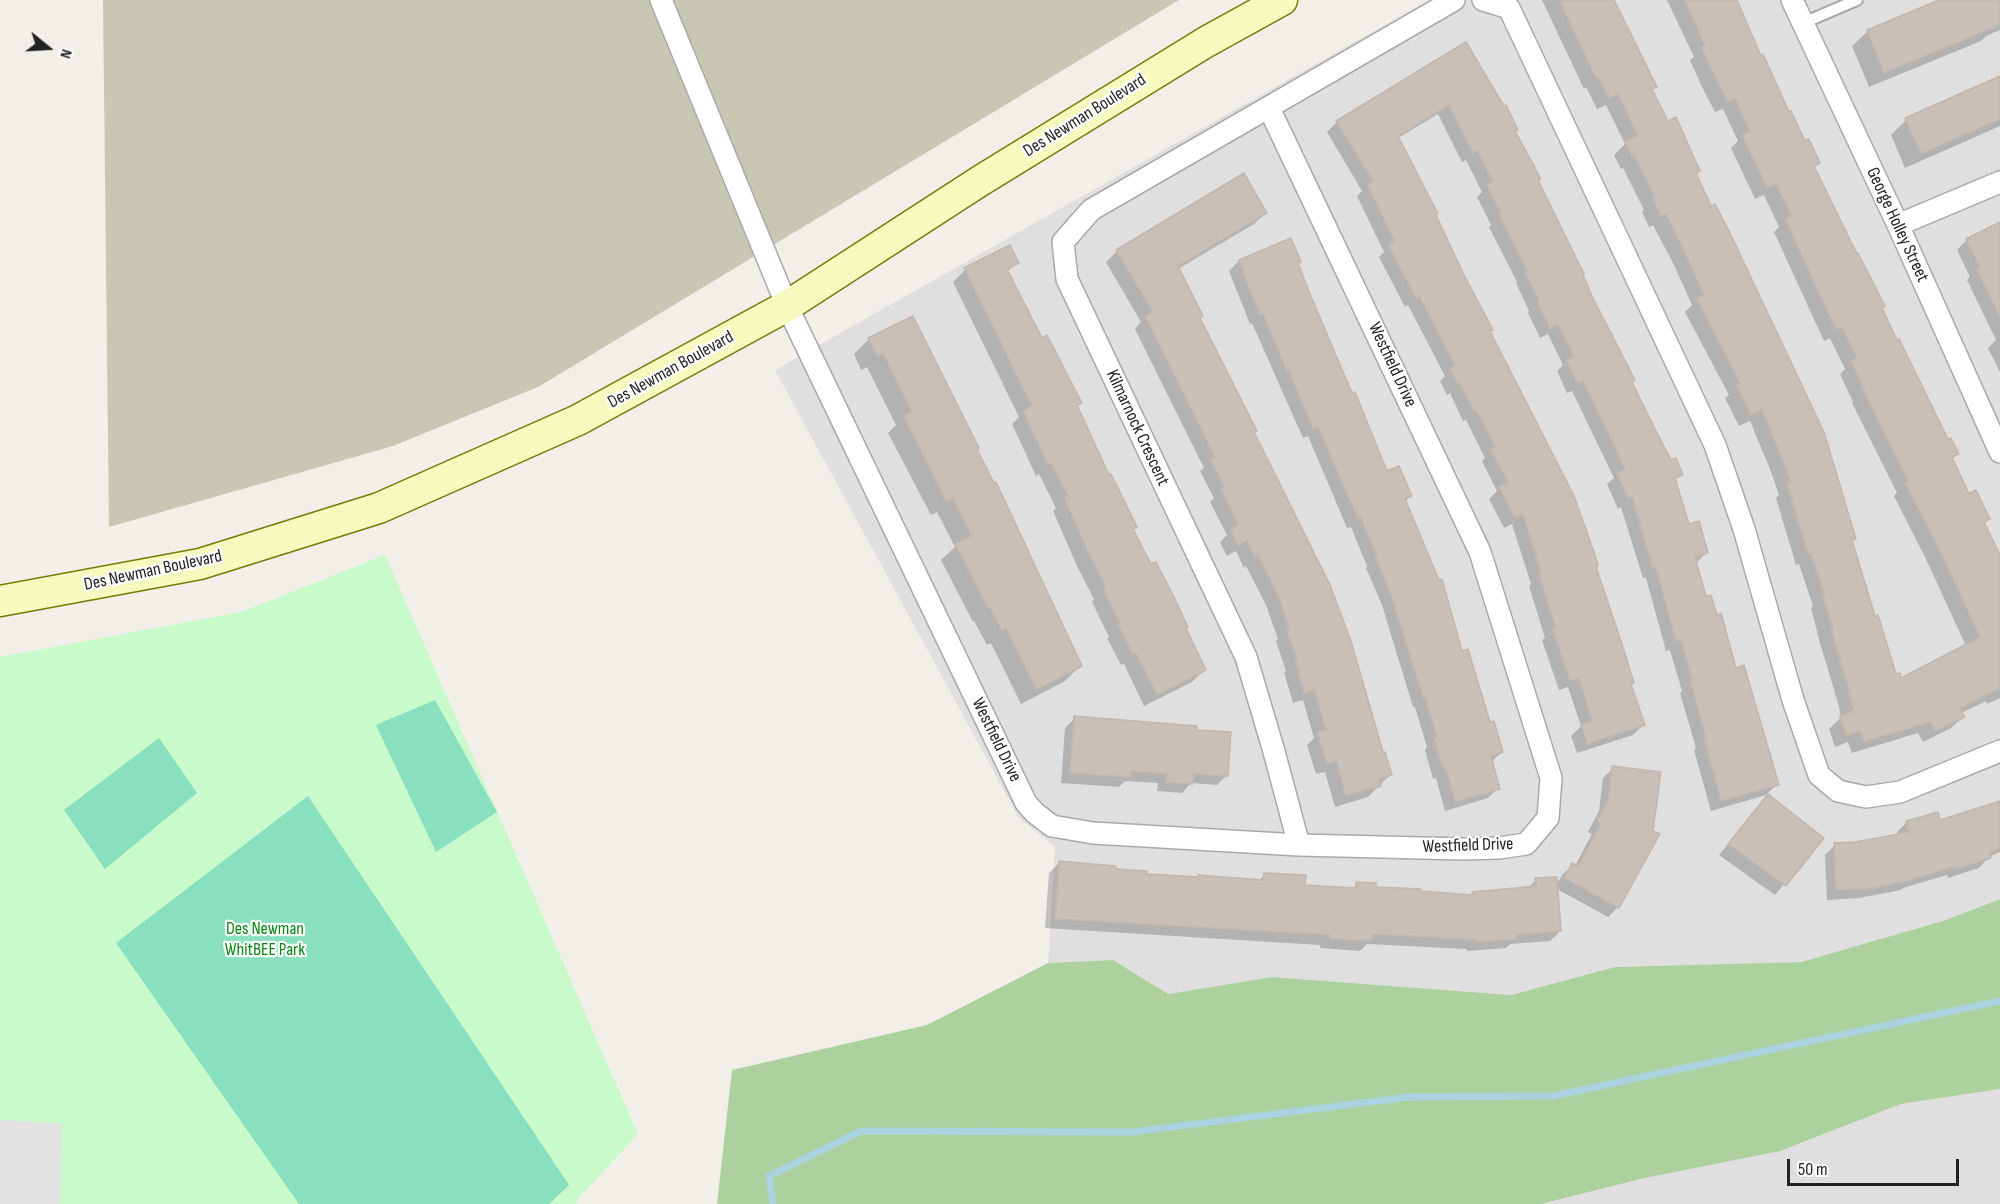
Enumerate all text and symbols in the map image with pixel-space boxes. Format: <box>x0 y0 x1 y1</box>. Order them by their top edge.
north arrow <box>18 18 78 78</box>
text: N <box>55 47 76 61</box>
street label: Des Newman Boulevard <box>1020 70 1150 162</box>
street label: George Holley Street <box>1861 164 1933 286</box>
street label: Westfield Drive <box>1363 319 1421 411</box>
street label: Des Newman Boulevard <box>604 327 738 413</box>
street label: Kilmarnock Crescent <box>1101 367 1173 489</box>
street label: Des Newman Boulevard <box>82 546 224 596</box>
street label: Westfield Drive <box>966 694 1026 786</box>
street label: Westfield Drive <box>1422 834 1514 858</box>
park label: Des Newman WhitBEE Park <box>225 918 305 960</box>
scale bar <box>1790 1147 1962 1185</box>
text: 50 m <box>1798 1159 1828 1180</box>

